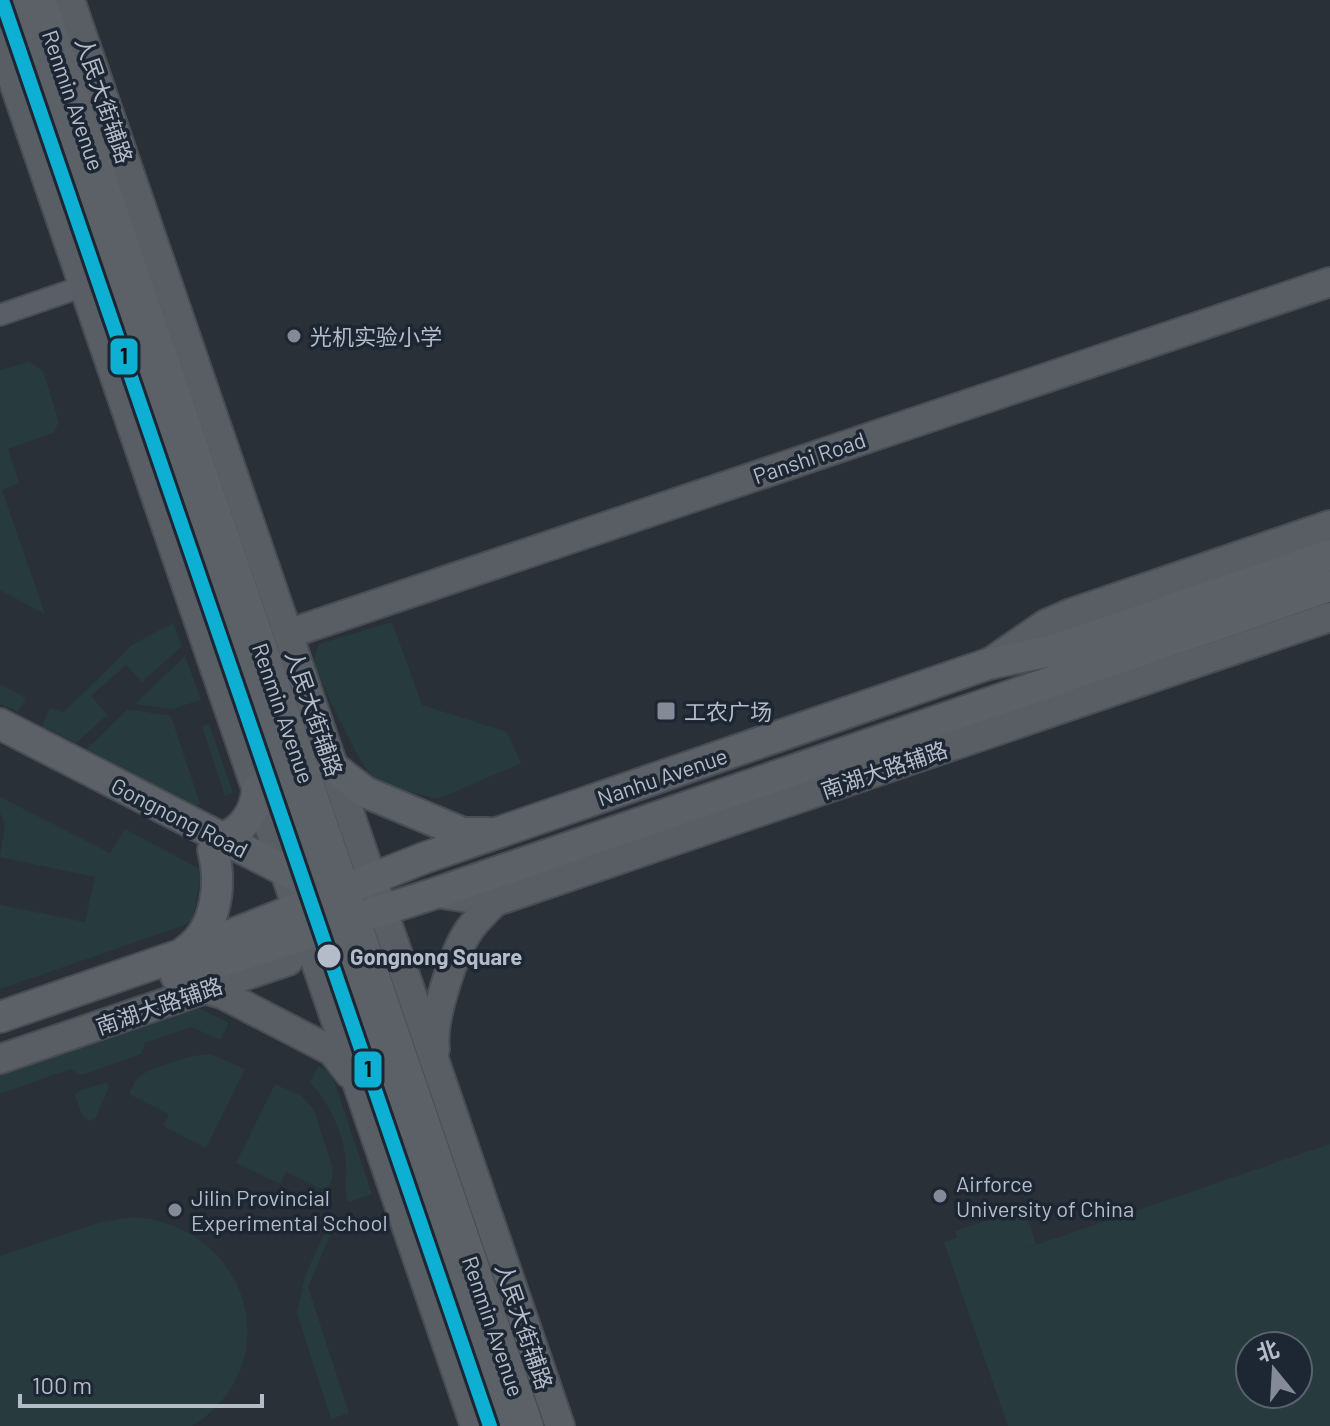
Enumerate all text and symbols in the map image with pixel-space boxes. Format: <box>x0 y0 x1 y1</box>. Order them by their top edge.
street label: Renmin Avenue <box>38 26 110 174</box>
street label: 人民大街辅路 <box>71 33 139 167</box>
place label: 光机实验小学 <box>310 323 442 349</box>
marker: 光机实验小学 <box>285 327 303 345</box>
line badge: 1 <box>109 337 139 376</box>
text: 1 <box>120 342 128 368</box>
street label: Panshi Road <box>749 426 869 488</box>
street label: Renmin Avenue <box>248 639 320 787</box>
street label: 人民大街辅路 <box>281 646 349 780</box>
place label: 工农广场 <box>684 698 772 724</box>
marker: 工农广场 <box>655 700 677 722</box>
street label: 南湖大路辅路 <box>817 735 951 803</box>
street label: Nanhu Avenue <box>594 742 730 810</box>
street label: Gongnong Road <box>108 771 252 863</box>
marker: Gongnong Square <box>315 942 343 970</box>
place label: Gongnong Square <box>350 943 522 969</box>
street label: 南湖大路辅路 <box>92 971 226 1039</box>
line badge: 1 <box>353 1050 383 1089</box>
text: 1 <box>364 1055 372 1081</box>
place label: Airforce University of China <box>956 1170 1134 1221</box>
place label: Jilin Provincial Experimental School <box>191 1184 388 1235</box>
marker: Airforce University of China <box>931 1187 949 1205</box>
marker: Jilin Provincial Experimental School <box>166 1201 184 1219</box>
street label: Renmin Avenue <box>458 1252 530 1400</box>
street label: 人民大街辅路 <box>491 1259 559 1393</box>
north arrow <box>1234 1330 1314 1410</box>
text: 北 <box>1253 1334 1282 1366</box>
scale bar <box>20 1358 262 1408</box>
text: 100 m <box>32 1370 92 1399</box>

